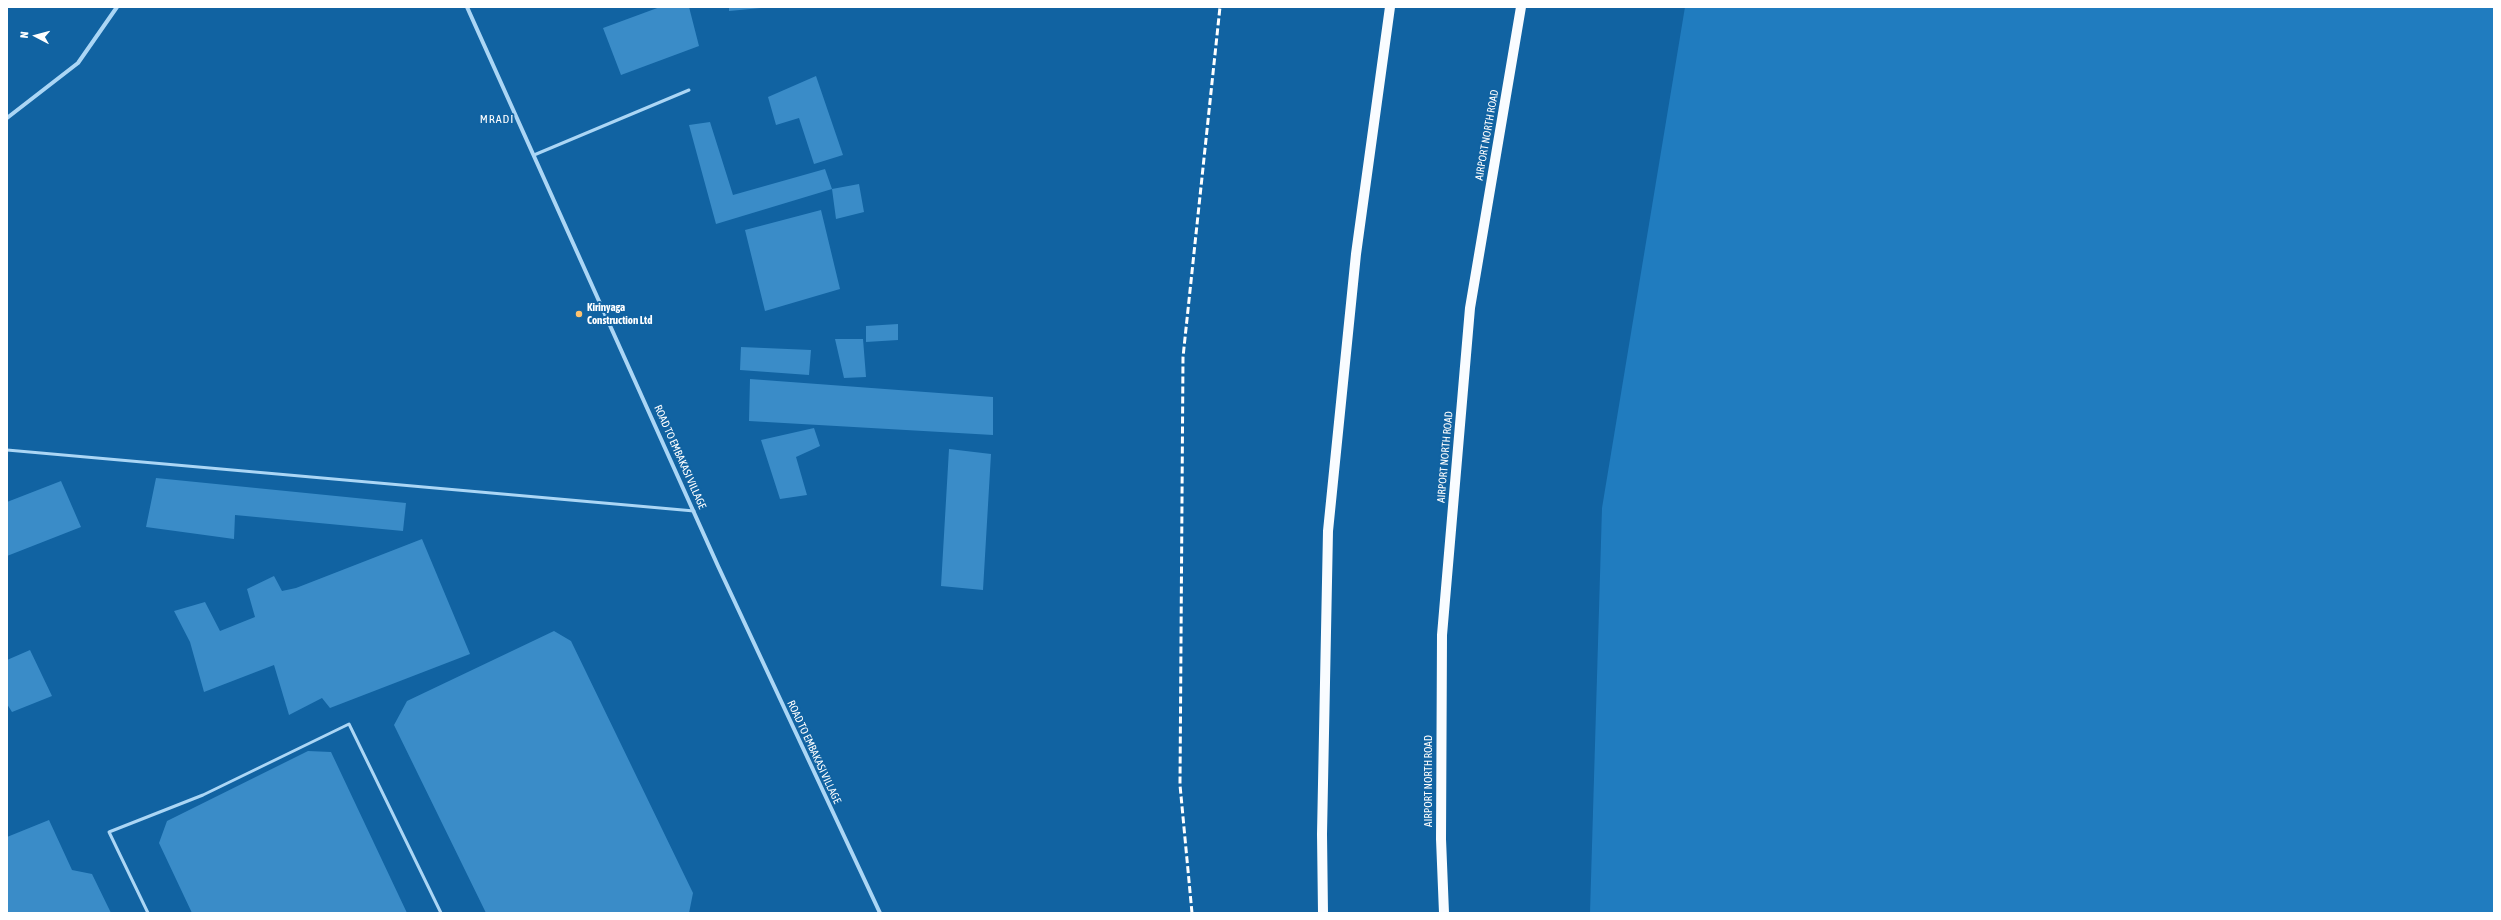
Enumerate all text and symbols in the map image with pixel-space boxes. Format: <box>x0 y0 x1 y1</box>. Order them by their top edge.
north arrow <box>16 16 56 56</box>
text: N <box>18 31 30 39</box>
street label: AIRPORT NORTH ROAD <box>1473 89 1501 181</box>
district label: MRADI <box>480 112 514 126</box>
place label: Kirinyaga Construction Ltd <box>587 301 652 327</box>
marker: Kirinyaga Construction Ltd <box>574 309 584 319</box>
street label: ROAD TO EMBAKASI VILLAGE <box>651 403 709 511</box>
street label: AIRPORT NORTH ROAD <box>1434 411 1456 503</box>
street label: ROAD TO EMBAKASI VILLAGE <box>784 698 844 806</box>
street label: AIRPORT NORTH ROAD <box>1422 735 1436 827</box>

